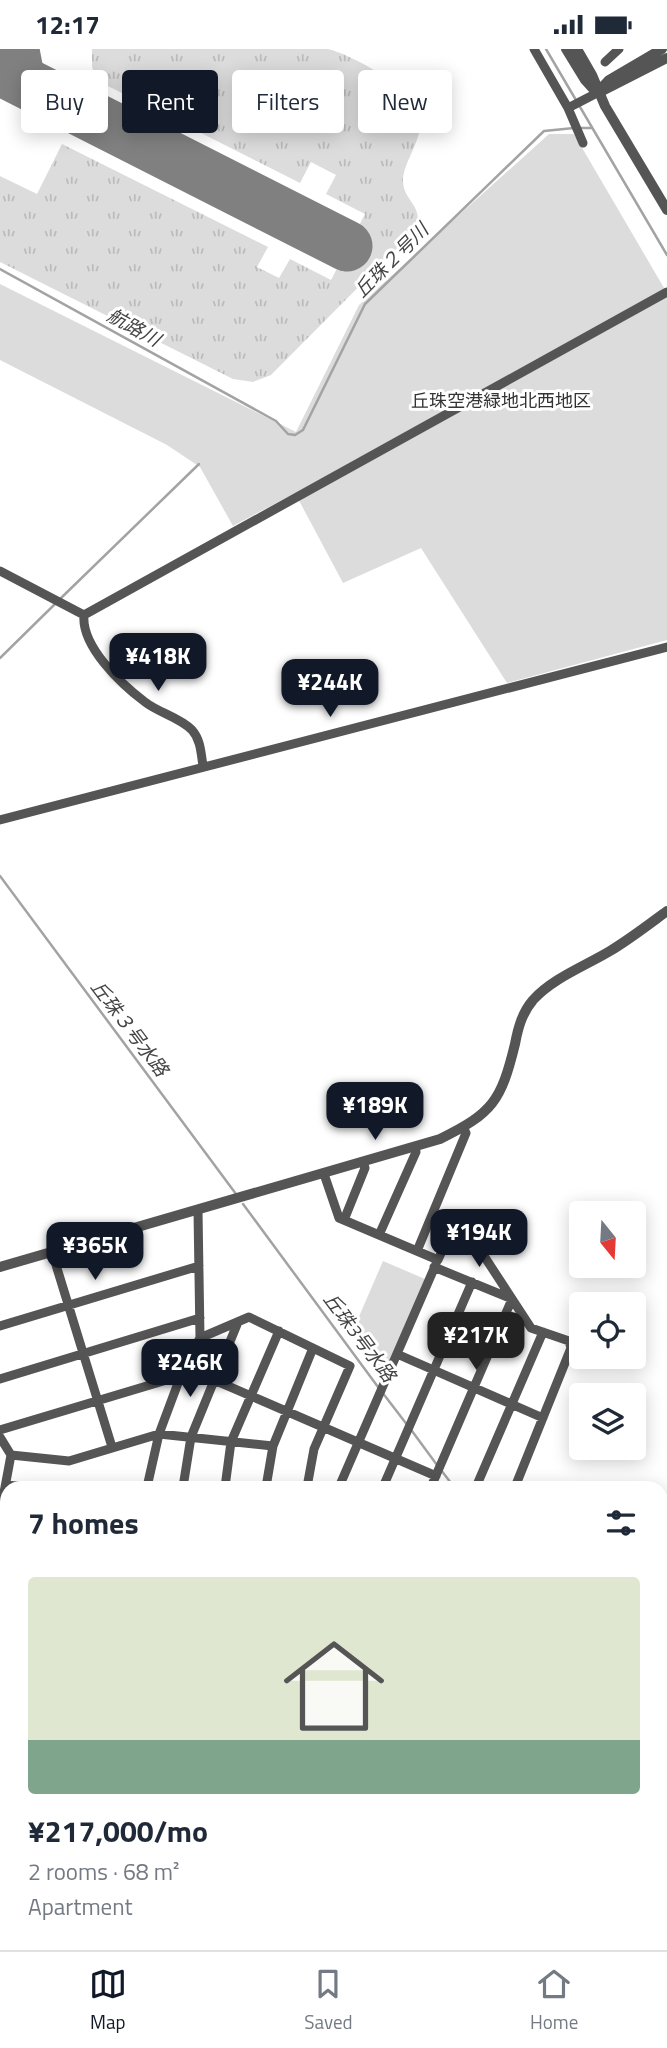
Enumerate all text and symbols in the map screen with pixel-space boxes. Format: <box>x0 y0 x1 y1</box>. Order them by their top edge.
text: 12:17 <box>35 5 100 44</box>
chip: Buy <box>21 70 108 133</box>
chip: Rent <box>122 70 218 133</box>
chip: Filters <box>232 70 344 133</box>
chip: New <box>358 70 452 133</box>
water label: 丘珠２号川 <box>347 214 436 303</box>
water label: 航路川 <box>102 300 168 354</box>
park label: 丘珠空港緑地北西地区 <box>411 387 591 414</box>
pin: ¥418K <box>109 633 207 693</box>
text: ¥418K <box>125 638 191 673</box>
pin: ¥244K <box>281 659 379 719</box>
text: ¥244K <box>297 664 363 699</box>
water label: 丘珠３号水路 <box>85 973 177 1084</box>
pin: ¥189K <box>326 1083 424 1142</box>
text: ¥189K <box>342 1087 408 1122</box>
north arrow <box>569 1201 646 1277</box>
map controls <box>569 1201 646 1460</box>
pin: ¥194K <box>430 1209 528 1269</box>
text: ¥194K <box>446 1214 512 1249</box>
pin: ¥365K <box>46 1223 144 1282</box>
text: ¥365K <box>62 1227 128 1262</box>
water label: 丘珠3号水路 <box>317 1286 405 1389</box>
button: locate <box>569 1292 646 1369</box>
pin: ¥217K <box>427 1313 525 1372</box>
text: ¥217K <box>443 1317 509 1352</box>
pin: ¥246K <box>141 1339 239 1399</box>
text: ¥246K <box>157 1344 223 1379</box>
button: layers <box>569 1383 646 1460</box>
text: 7 homes <box>28 1500 139 1546</box>
icon: filters <box>602 1504 640 1542</box>
icon: home <box>271 1623 397 1749</box>
text: ¥217,000/mo <box>28 1808 208 1854</box>
text: 2 rooms · 68 m² <box>28 1854 179 1889</box>
text: Apartment <box>28 1889 133 1924</box>
tab: Map <box>89 1965 127 2036</box>
tab: Saved <box>304 1965 353 2036</box>
tab: Home <box>530 1965 578 2036</box>

